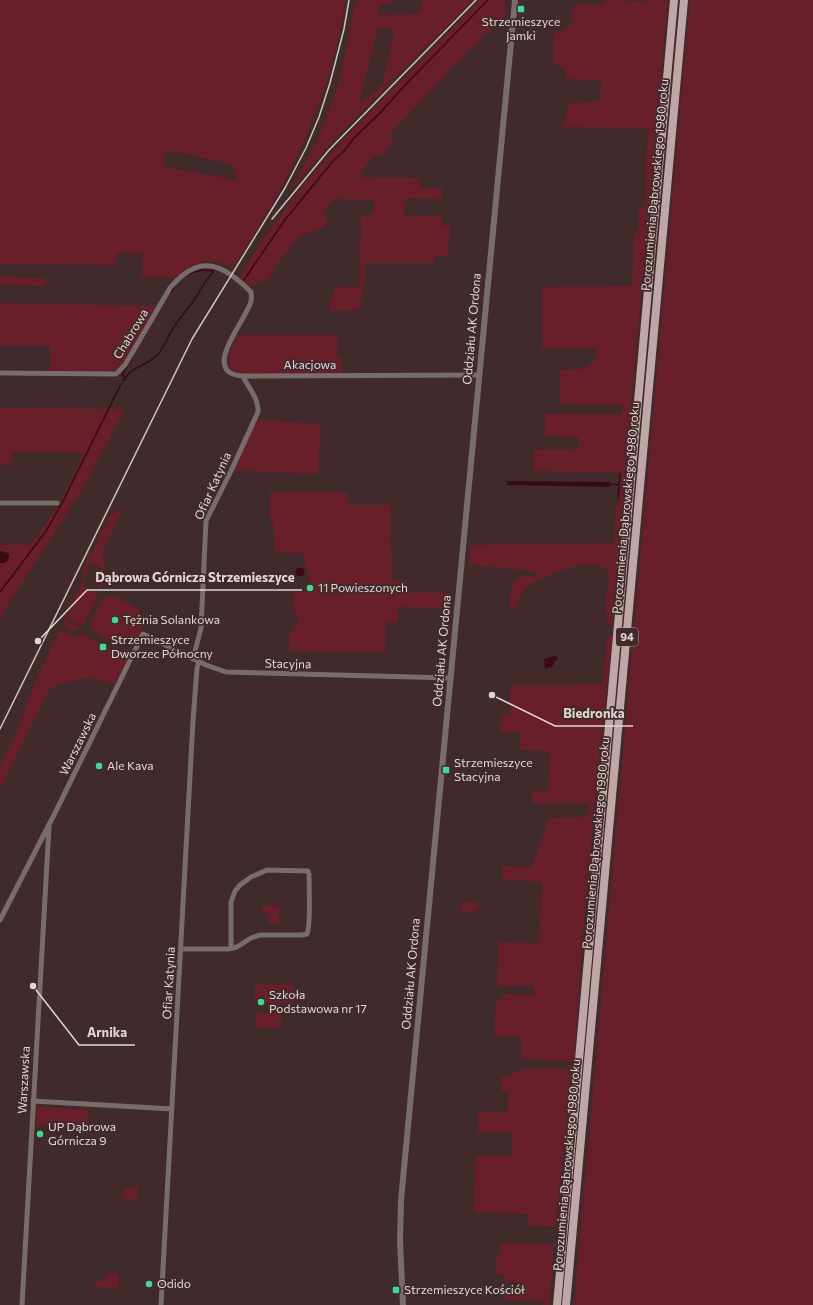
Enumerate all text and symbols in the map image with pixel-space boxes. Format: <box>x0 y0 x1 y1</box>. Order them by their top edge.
marker: Strzemieszyce Jamki <box>516 4 526 14</box>
place label: Strzemieszyce Jamki <box>482 14 560 43</box>
street label: Porozumienia Dąbrowskiego 1980 roku <box>638 78 670 291</box>
street label: Oddziału AK Ordona <box>459 273 483 385</box>
street label: Chabrowa <box>110 306 151 361</box>
street label: Akacjowa <box>284 357 336 371</box>
street label: Porozumienia Dąbrowskiego 1980 roku <box>609 401 641 614</box>
street label: Ofiar Katynia <box>191 450 233 522</box>
callout: Dąbrowa Górnicza Strzemieszyce <box>87 565 302 590</box>
text: Dąbrowa Górnicza Strzemieszyce <box>95 569 295 585</box>
place label: 11 Powieszonych <box>318 580 408 594</box>
marker: 11 Powieszonych <box>305 583 315 593</box>
street label: Oddziału AK Ordona <box>429 595 453 707</box>
place label: Tężnia Solankowa <box>123 612 220 626</box>
marker: Tężnia Solankowa <box>110 615 120 625</box>
road number: 94 <box>616 628 638 646</box>
place label: Strzemieszyce Dworzec Północny <box>111 632 213 660</box>
marker: Strzemieszyce Dworzec Północny <box>98 642 108 652</box>
street label: Stacyjna <box>265 656 311 670</box>
callout: Biedronka <box>555 701 633 726</box>
text: Biedronka <box>563 705 625 721</box>
street label: Warszawska <box>56 710 98 777</box>
street label: Porozumienia Dąbrowskiego 1980 roku <box>579 736 611 949</box>
place label: Strzemieszyce Stacyjna <box>454 755 532 783</box>
place label: Ale Kava <box>107 758 153 772</box>
marker: Ale Kava <box>94 761 104 771</box>
marker: Strzemieszyce Stacyjna <box>441 765 451 775</box>
street label: Oddziału AK Ordona <box>398 918 422 1030</box>
street label: Ofiar Katynia <box>159 946 177 1020</box>
place label: Szkoła Podstawowa nr 17 <box>269 987 367 1015</box>
marker: Szkoła Podstawowa nr 17 <box>256 997 266 1007</box>
callout: Arnika <box>79 1020 135 1045</box>
text: Arnika <box>87 1024 127 1040</box>
street label: Warszawska <box>14 1046 32 1114</box>
street label: Porozumienia Dąbrowskiego 1980 roku <box>550 1058 582 1271</box>
place label: UP Dąbrowa Górnicza 9 <box>48 1119 116 1147</box>
marker: UP Dąbrowa Górnicza 9 <box>35 1129 45 1139</box>
place label: Odido <box>157 1276 191 1290</box>
marker: Odido <box>144 1279 154 1289</box>
place label: Strzemieszyce Kościół <box>404 1282 525 1296</box>
marker: Strzemieszyce Kościół <box>391 1285 401 1295</box>

